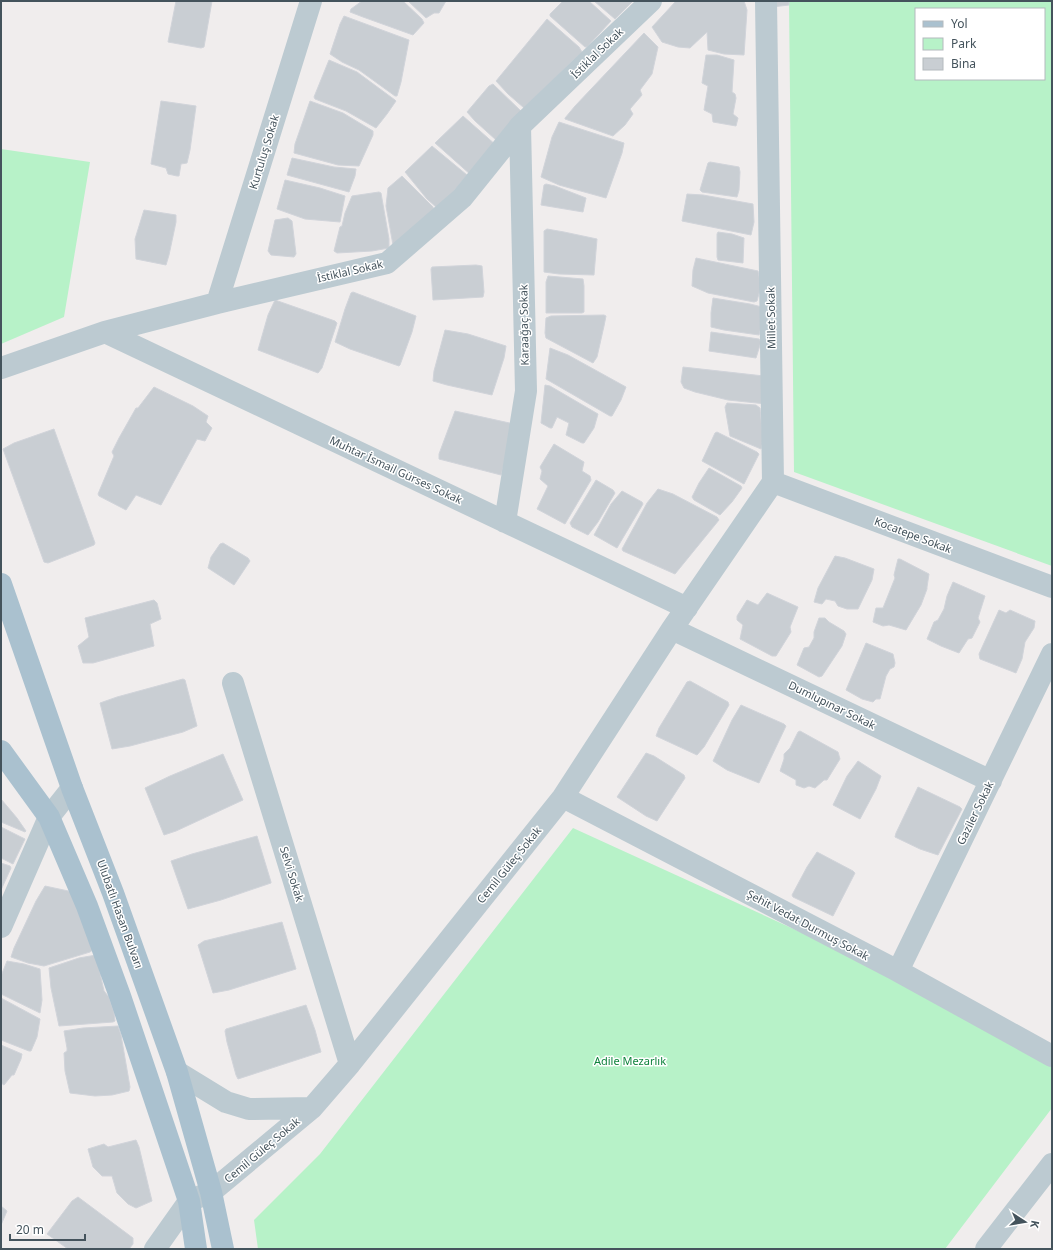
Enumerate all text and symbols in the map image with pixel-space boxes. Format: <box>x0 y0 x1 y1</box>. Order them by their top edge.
legend <box>915 8 1045 80</box>
text: Yol <box>951 15 968 32</box>
street label: İstiklal Sokak <box>567 24 626 81</box>
text: Park <box>951 35 977 52</box>
text: Bina <box>951 55 976 72</box>
street label: Kurtuluş Sokak <box>245 113 282 191</box>
street label: İstiklal Sokak <box>316 256 384 285</box>
street label: Karaağaç Sokak <box>515 284 532 366</box>
street label: Millet Sokak <box>762 287 779 349</box>
street label: Muhtar İsmail Gürses Sokak <box>327 432 465 507</box>
street label: Kocatepe Sokak <box>872 513 954 556</box>
street label: Dumlupınar Sokak <box>786 677 878 732</box>
street label: Gaziler Sokak <box>953 778 997 847</box>
street label: Cemil Güleç Sokak <box>473 823 544 906</box>
street label: Selvi Sokak <box>277 844 308 903</box>
street label: Ulubatlı Hasan Bulvarı <box>94 857 147 970</box>
street label: Şehit Vedat Durmuş Sokak <box>745 886 872 963</box>
park label: Adile Mezarlık <box>594 1053 666 1068</box>
street label: Cemil Güleç Sokak <box>221 1113 303 1186</box>
north arrow <box>1005 1202 1045 1242</box>
scale bar <box>10 1216 85 1242</box>
text: K <box>1027 1219 1043 1230</box>
text: 20 m <box>16 1221 44 1238</box>

